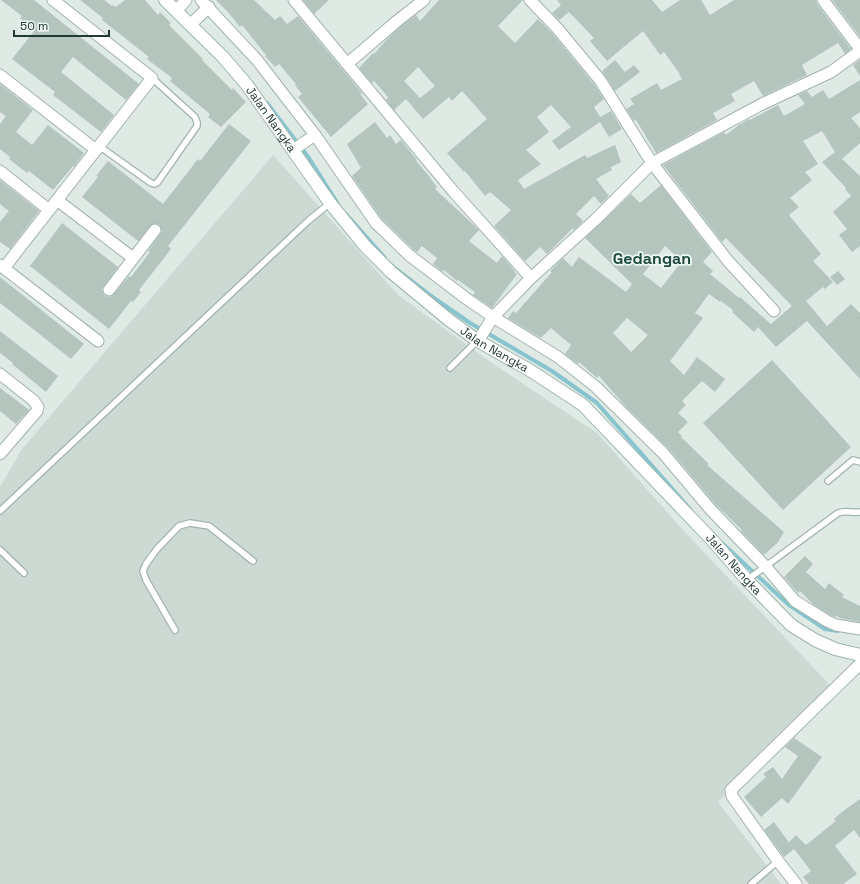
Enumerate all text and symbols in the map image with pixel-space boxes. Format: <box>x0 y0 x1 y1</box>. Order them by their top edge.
scale bar <box>14 12 109 38</box>
text: 50 m <box>20 18 48 34</box>
street label: Jalan Nangka <box>242 83 300 155</box>
district label: Gedangan <box>613 248 691 269</box>
street label: Jalan Nangka <box>457 323 531 376</box>
street label: Jalan Nangka <box>702 530 765 598</box>

